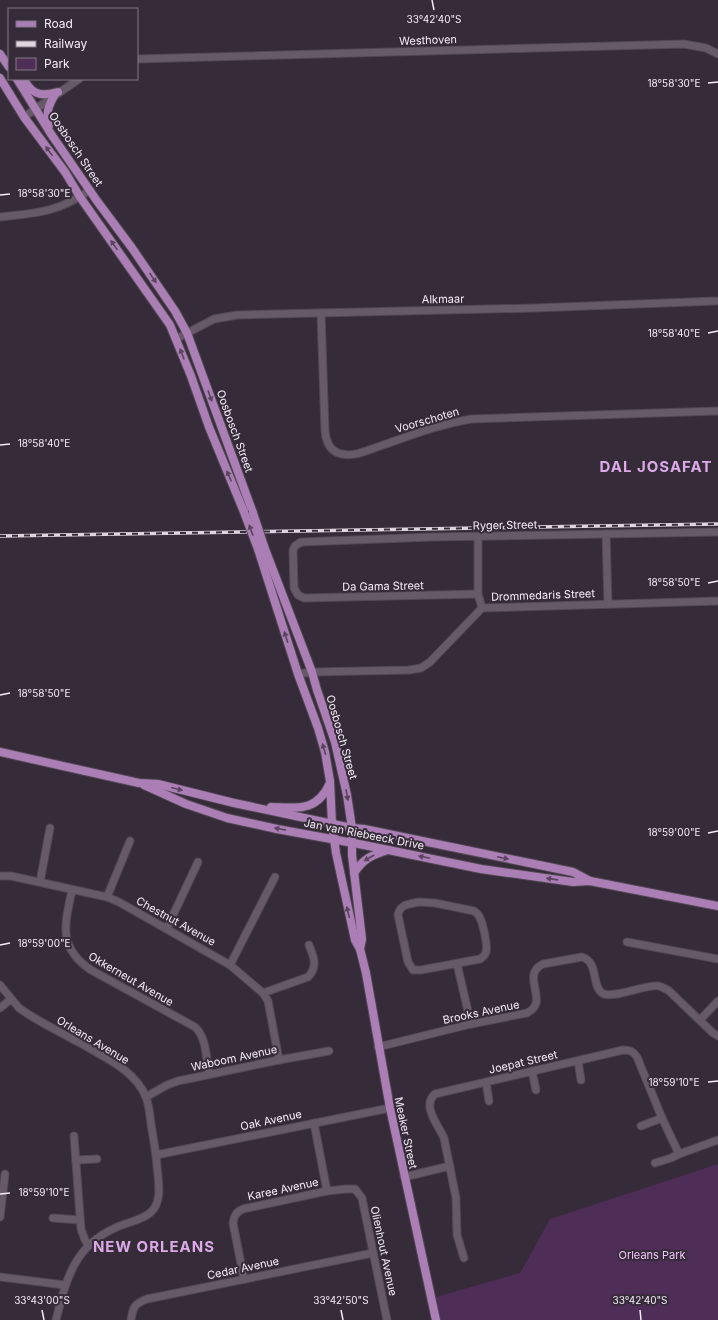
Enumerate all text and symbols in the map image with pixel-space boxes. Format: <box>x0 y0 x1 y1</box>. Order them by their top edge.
legend <box>8 8 138 80</box>
text: 33°42'40"S <box>406 13 462 25</box>
text: Road <box>44 16 73 31</box>
street label: Westhoven <box>399 32 457 48</box>
text: Railway <box>44 36 88 51</box>
text: Park <box>44 56 70 71</box>
text: 18°58'30"E <box>647 77 701 89</box>
street label: Oosbosch Street <box>46 109 106 189</box>
one-way arrow <box>45 146 53 156</box>
text: 18°58'30"E <box>17 187 71 199</box>
one-way arrow <box>110 239 118 250</box>
one-way arrow <box>149 273 157 283</box>
street label: Alkmaar <box>422 292 464 306</box>
text: 18°58'40"E <box>648 327 700 339</box>
one-way arrow <box>179 349 185 360</box>
street label: Oosbosch Street <box>214 388 257 475</box>
one-way arrow <box>207 390 213 402</box>
street label: Voorschoten <box>393 404 461 436</box>
text: 18°58'40"E <box>18 437 70 449</box>
district label: DAL JOSAFAT <box>600 457 712 476</box>
one-way arrow <box>226 470 232 481</box>
street label: Ryger Street <box>473 517 538 533</box>
one-way arrow <box>247 524 253 536</box>
text: 18°58'50"E <box>648 576 700 588</box>
street label: Da Gama Street <box>342 578 424 594</box>
street label: Drommedaris Street <box>491 586 596 604</box>
one-way arrow <box>283 631 289 643</box>
text: 18°58'50"E <box>18 687 70 699</box>
street label: Oosbosch Street <box>323 693 361 781</box>
one-way arrow <box>321 743 327 755</box>
one-way arrow <box>171 786 183 792</box>
one-way arrow <box>344 789 350 801</box>
street label: Jan van Riebeeck Drive <box>303 815 425 853</box>
one-way arrow <box>274 826 286 832</box>
text: 18°59'00"E <box>647 826 701 838</box>
one-way arrow <box>418 853 430 859</box>
one-way arrow <box>363 854 375 861</box>
one-way arrow <box>497 855 510 861</box>
one-way arrow <box>546 876 558 882</box>
street label: Chestnut Avenue <box>134 893 218 949</box>
one-way arrow <box>345 906 351 919</box>
text: 18°59'00"E <box>17 937 71 949</box>
street label: Okkerneut Avenue <box>86 949 176 1009</box>
street label: Brooks Avenue <box>441 997 521 1027</box>
street label: Orleans Avenue <box>54 1013 132 1067</box>
street label: Waboom Avenue <box>190 1042 278 1074</box>
street label: Joepat Street <box>487 1047 559 1077</box>
text: 18°59'10"E <box>649 1076 700 1088</box>
street label: Meaker Street <box>392 1096 421 1171</box>
street label: Oak Avenue <box>239 1107 303 1133</box>
street label: Karee Avenue <box>246 1175 320 1203</box>
text: 18°59'10"E <box>19 1186 70 1198</box>
street label: Olienhout Avenue <box>368 1205 400 1297</box>
district label: NEW ORLEANS <box>93 1237 215 1256</box>
park label: Orleans Park <box>618 1248 686 1262</box>
street label: Cedar Avenue <box>206 1254 280 1282</box>
text: 33°43'00"S <box>14 1294 70 1306</box>
text: 33°42'50"S <box>313 1294 369 1306</box>
text: 33°42'40"S <box>612 1294 668 1306</box>

